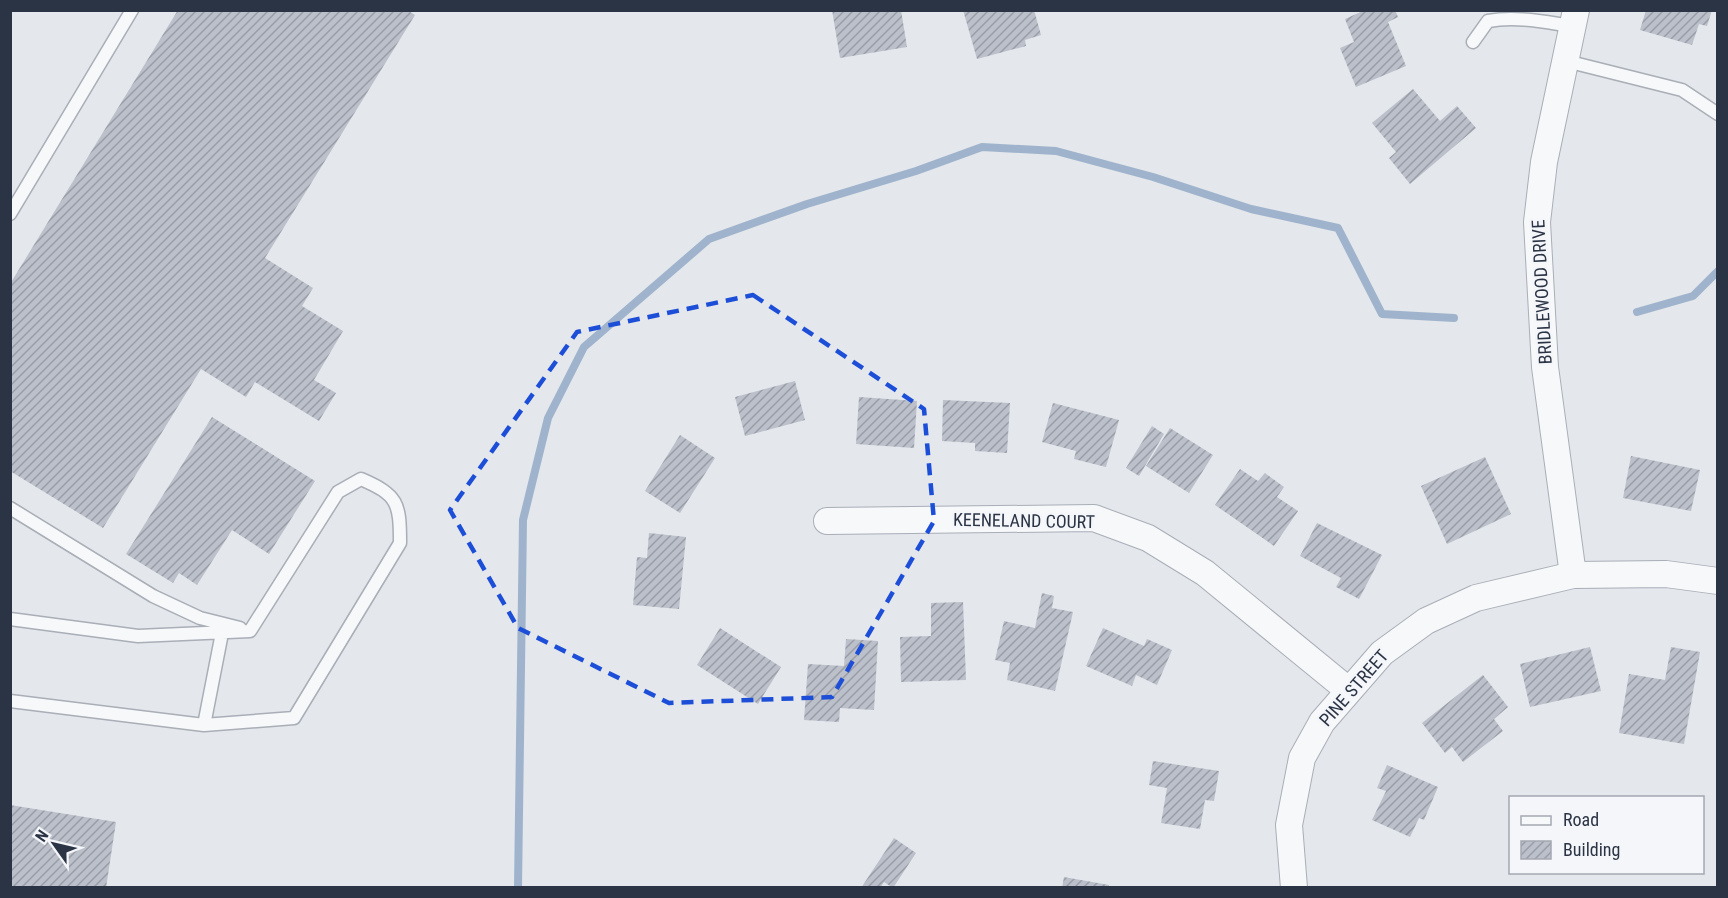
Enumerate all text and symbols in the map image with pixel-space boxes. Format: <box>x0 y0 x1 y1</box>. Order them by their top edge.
street label: BRIDLEWOOD DRIVE <box>1527 219 1556 365</box>
street label: KEENELAND COURT <box>953 509 1095 532</box>
street label: PINE STREET <box>1315 645 1393 730</box>
legend <box>1509 796 1704 874</box>
text: Road <box>1563 809 1599 830</box>
north arrow <box>24 814 84 874</box>
text: N <box>31 827 53 845</box>
text: Building <box>1563 839 1620 860</box>

